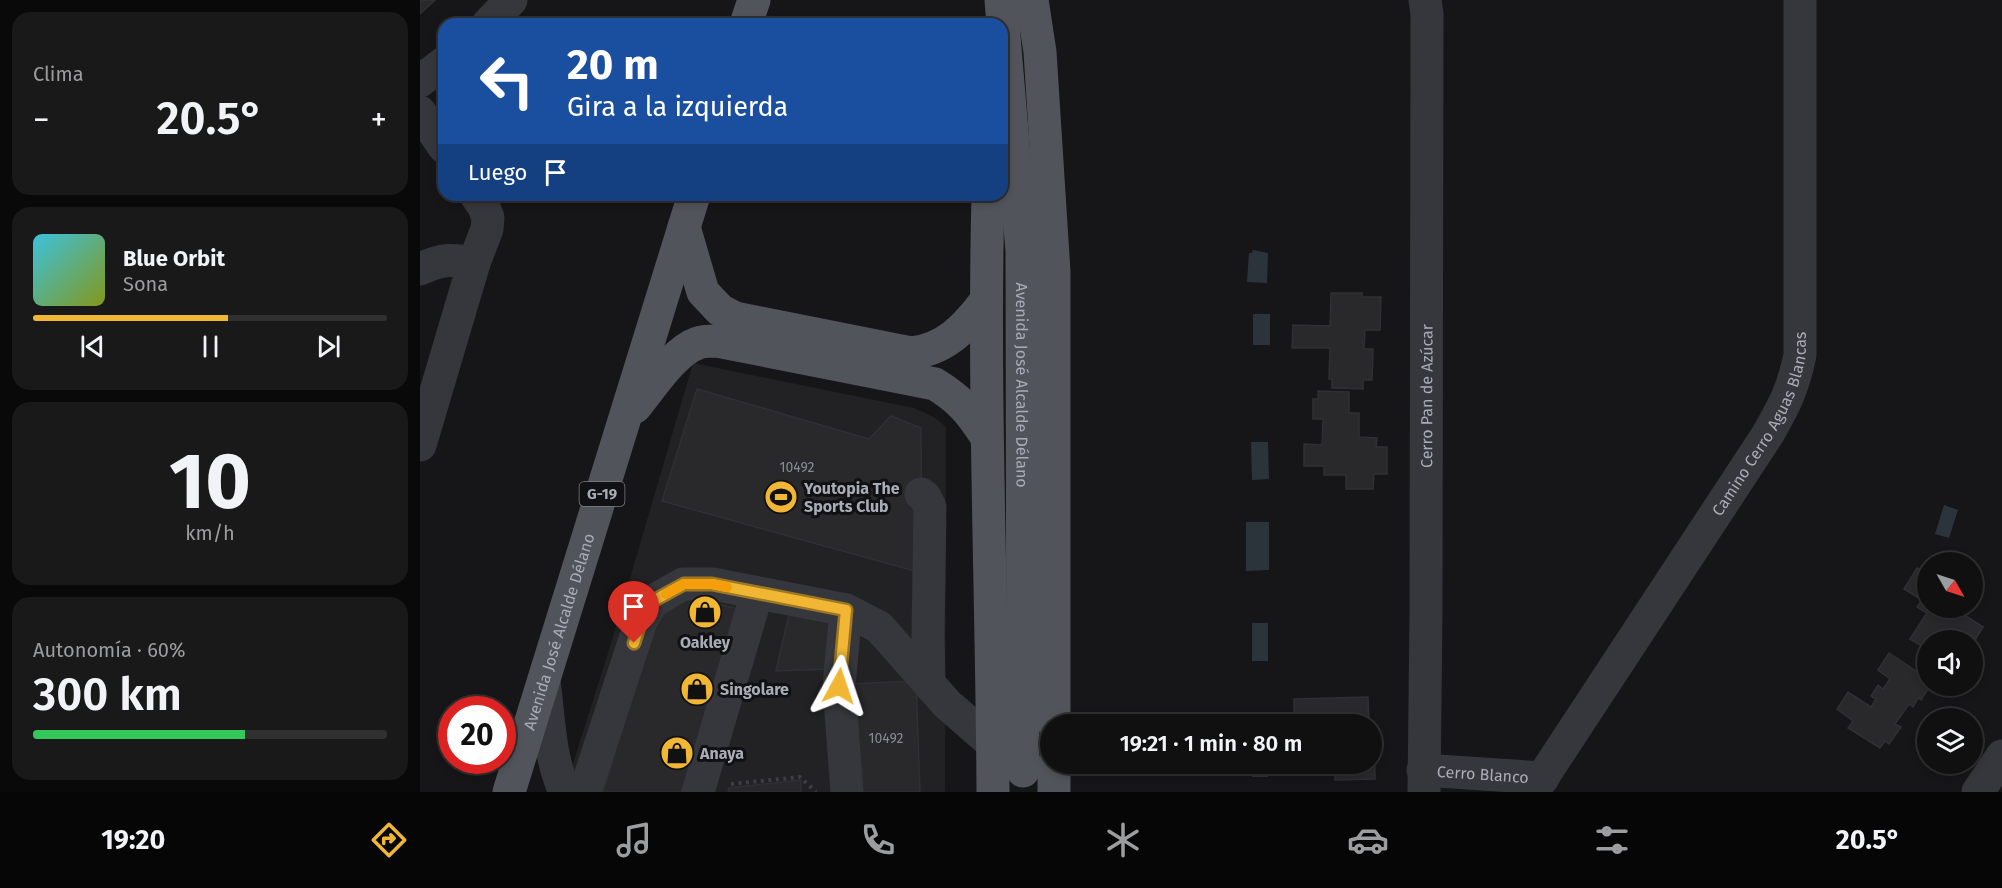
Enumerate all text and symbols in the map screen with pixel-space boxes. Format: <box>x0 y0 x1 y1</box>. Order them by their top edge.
text: 20 m <box>567 40 659 90</box>
icon: left <box>468 42 546 120</box>
text: Clima <box>33 62 84 86</box>
text: Gira a la izquierda <box>567 91 788 123</box>
text: 20.5° <box>156 92 264 146</box>
text: − <box>33 100 50 140</box>
text: + <box>371 100 387 140</box>
icon: arrive <box>539 156 572 189</box>
text: Luego <box>468 159 527 186</box>
text: Blue Orbit <box>123 245 225 272</box>
text: Sona <box>123 272 168 296</box>
street label: Avenida José Alcalde Délano <box>1012 283 1031 488</box>
street label: Cerro Pan de Azúcar <box>1417 323 1436 468</box>
icon: previous <box>76 330 109 363</box>
icon: pause <box>194 330 227 363</box>
icon: next <box>312 330 345 363</box>
street label: Camino Cerro Aguas Blancas <box>1708 332 1810 519</box>
text: 10 <box>169 435 251 529</box>
house number: 10492 <box>779 459 815 476</box>
sports icon: Youtopia The Sports Club <box>763 479 799 515</box>
place label: Youtopia The Sports Club <box>803 479 900 516</box>
road number: G-19 <box>580 482 624 506</box>
text: km/h <box>185 521 235 545</box>
street label: Avenida José Alcalde Délano <box>520 531 599 732</box>
north arrow <box>1917 552 1983 618</box>
map controls <box>1917 552 1983 774</box>
pin <box>608 581 659 643</box>
icon: arrive <box>617 590 650 623</box>
shop icon: Oakley <box>687 594 723 630</box>
button: sound <box>1917 630 1983 696</box>
place label: Oakley <box>680 633 731 652</box>
text: Autonomía · 60% <box>33 638 186 662</box>
position arrow <box>807 654 871 718</box>
text: 300 km <box>33 668 182 722</box>
shop icon: Singolare <box>679 671 715 707</box>
place label: Singolare <box>720 680 789 699</box>
speed limit sign: 20 <box>438 696 516 774</box>
button: layers <box>1917 708 1983 774</box>
house number: 10492 <box>868 730 904 747</box>
text: 19:21 · 1 min · 80 m <box>1120 730 1302 757</box>
shop icon: Anaya <box>659 735 695 771</box>
place label: Anaya <box>699 744 744 763</box>
street label: Cerro Blanco <box>1436 762 1529 787</box>
icon: directions <box>368 819 410 861</box>
icon: music <box>613 819 655 861</box>
icon: phone <box>857 819 899 861</box>
icon: climate <box>1102 819 1144 861</box>
icon: car <box>1347 819 1389 861</box>
icon: filters <box>1591 819 1633 861</box>
text: 19:20 <box>101 824 165 856</box>
text: 20.5° <box>1836 824 1901 856</box>

